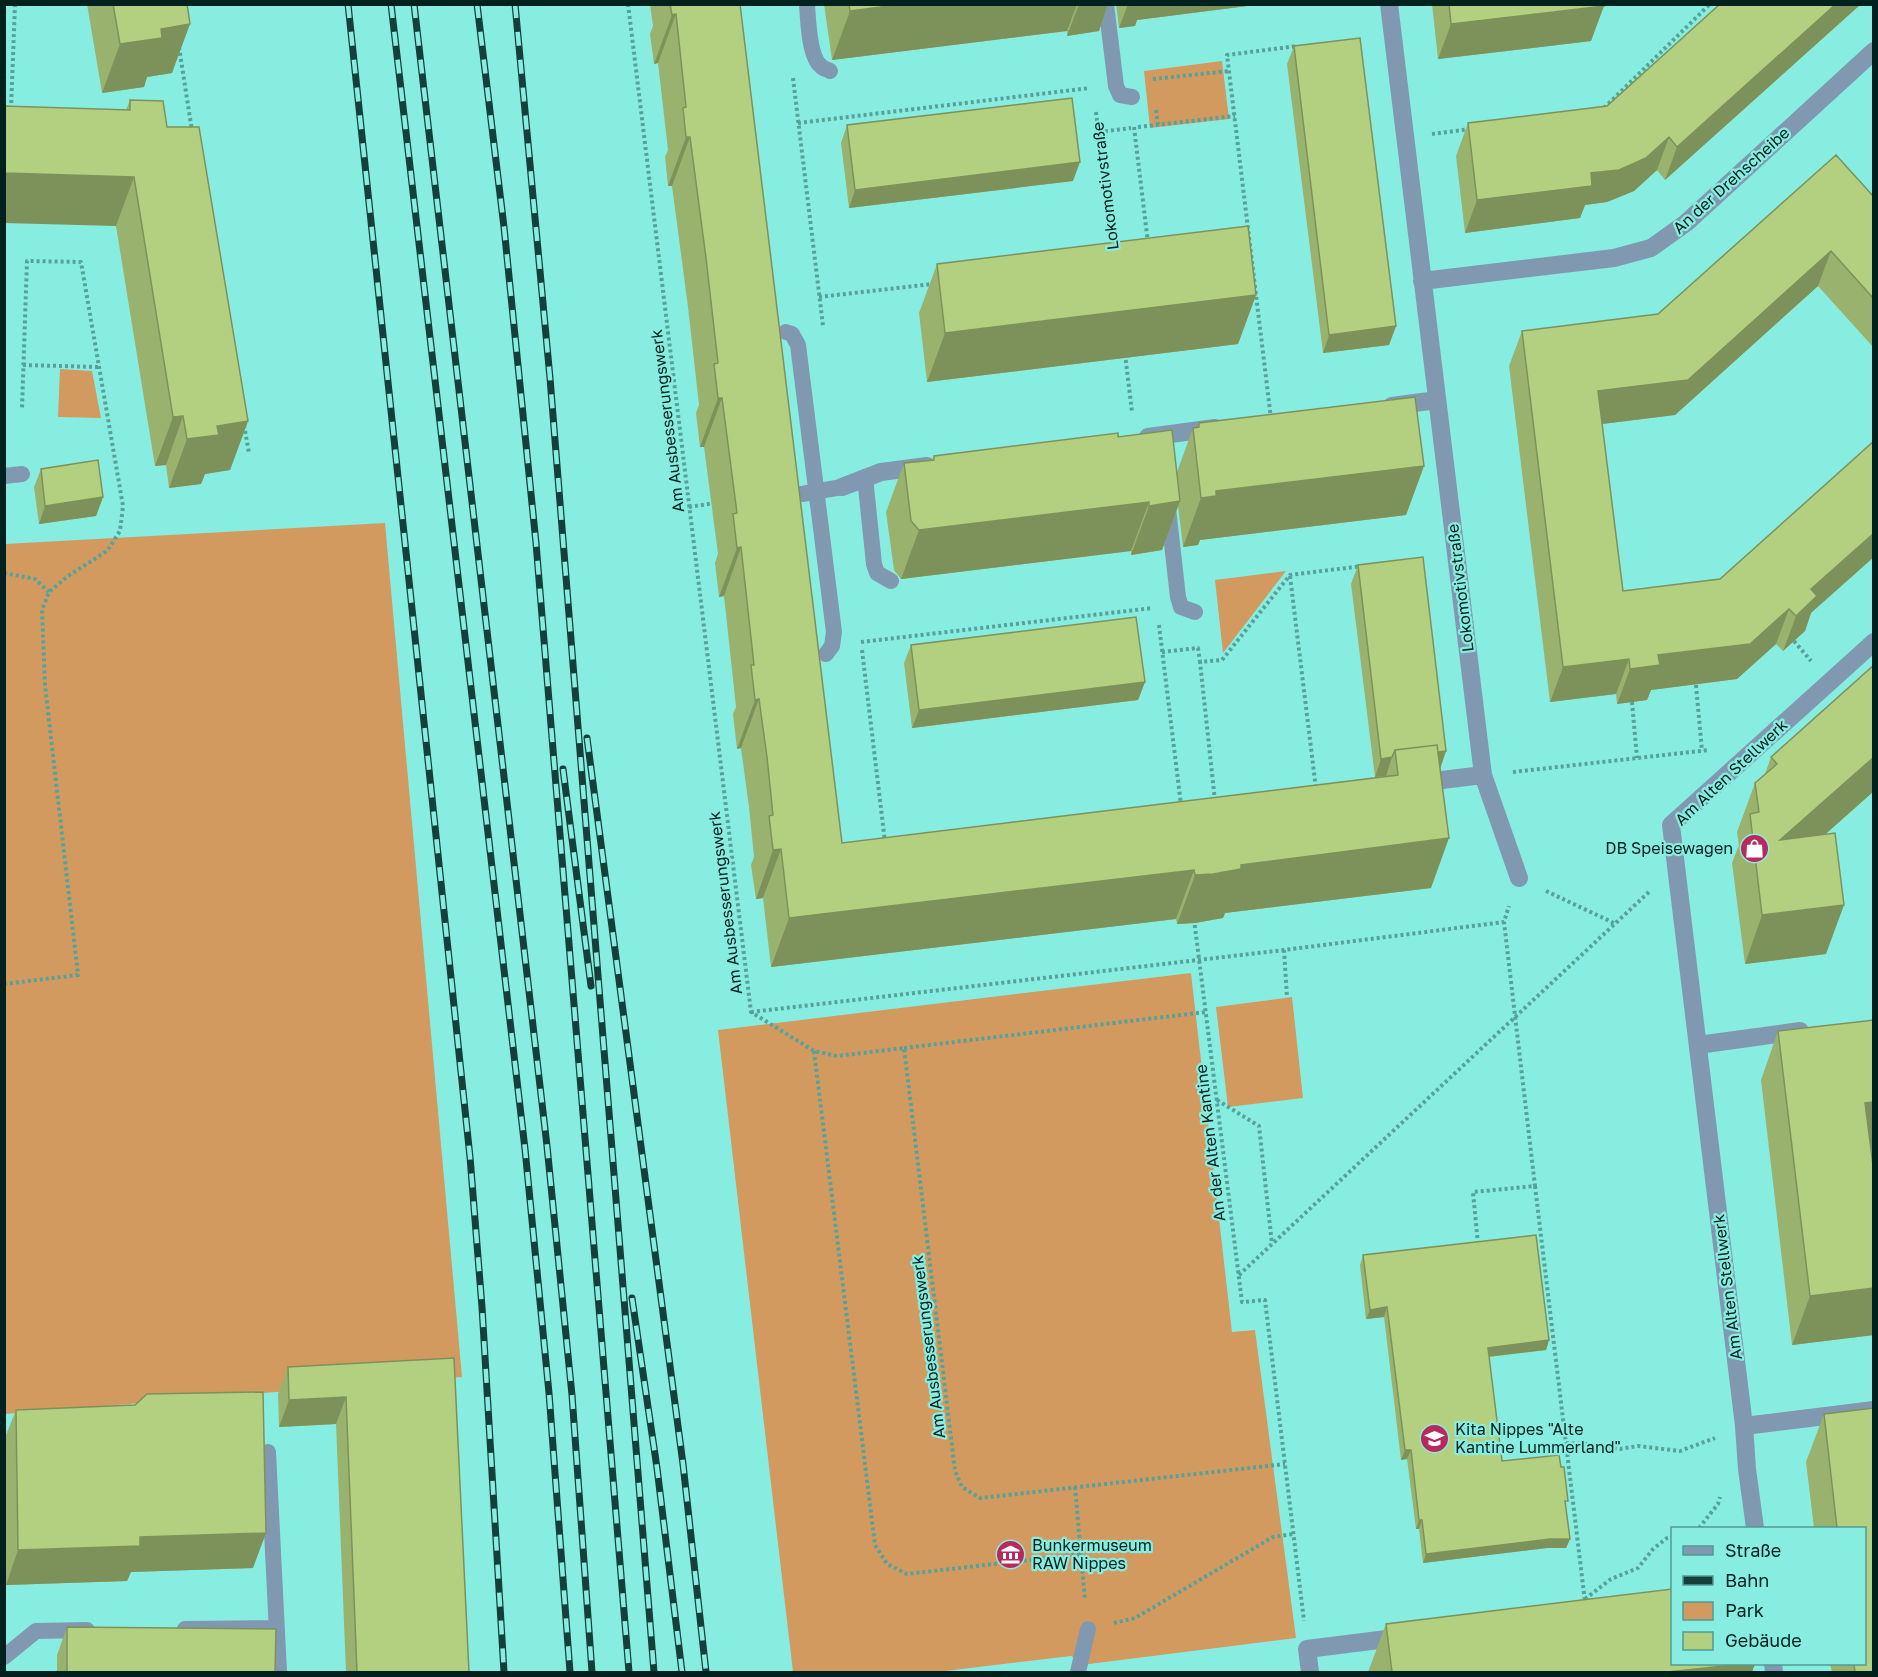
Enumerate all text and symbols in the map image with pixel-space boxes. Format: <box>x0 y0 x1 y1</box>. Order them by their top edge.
street label: Lokomotivstraße <box>1087 121 1123 251</box>
street label: An der Drehscheibe <box>1669 122 1793 238</box>
street label: Am Ausbesserungswerk <box>646 328 688 514</box>
street label: Lokomotivstraße <box>1442 523 1478 653</box>
street label: Am Alten Stellwerk <box>1671 715 1791 829</box>
street label: Am Ausbesserungswerk <box>704 810 746 996</box>
shop icon: DB Speisewagen <box>1738 832 1770 864</box>
place label: DB Speisewagen <box>1605 838 1733 858</box>
street label: An der Alten Kantine <box>1190 1063 1230 1223</box>
street label: Am Alten Stellwerk <box>1708 1213 1746 1361</box>
street label: Am Ausbesserungswerk <box>907 1254 949 1440</box>
place label: Kita Nippes "Alte Kantine Lummerland" <box>1455 1419 1621 1457</box>
school or university icon: Kita Nippes "Alte Kantine Lummerland" <box>1418 1422 1450 1454</box>
legend <box>1671 1527 1866 1665</box>
place label: Bunkermuseum RAW Nippes <box>1032 1535 1152 1573</box>
museum icon: Bunkermuseum RAW Nippes <box>995 1538 1027 1570</box>
text: Straße <box>1725 1539 1781 1561</box>
text: Bahn <box>1725 1569 1769 1591</box>
text: Park <box>1725 1599 1764 1621</box>
text: Gebäude <box>1725 1629 1802 1651</box>

